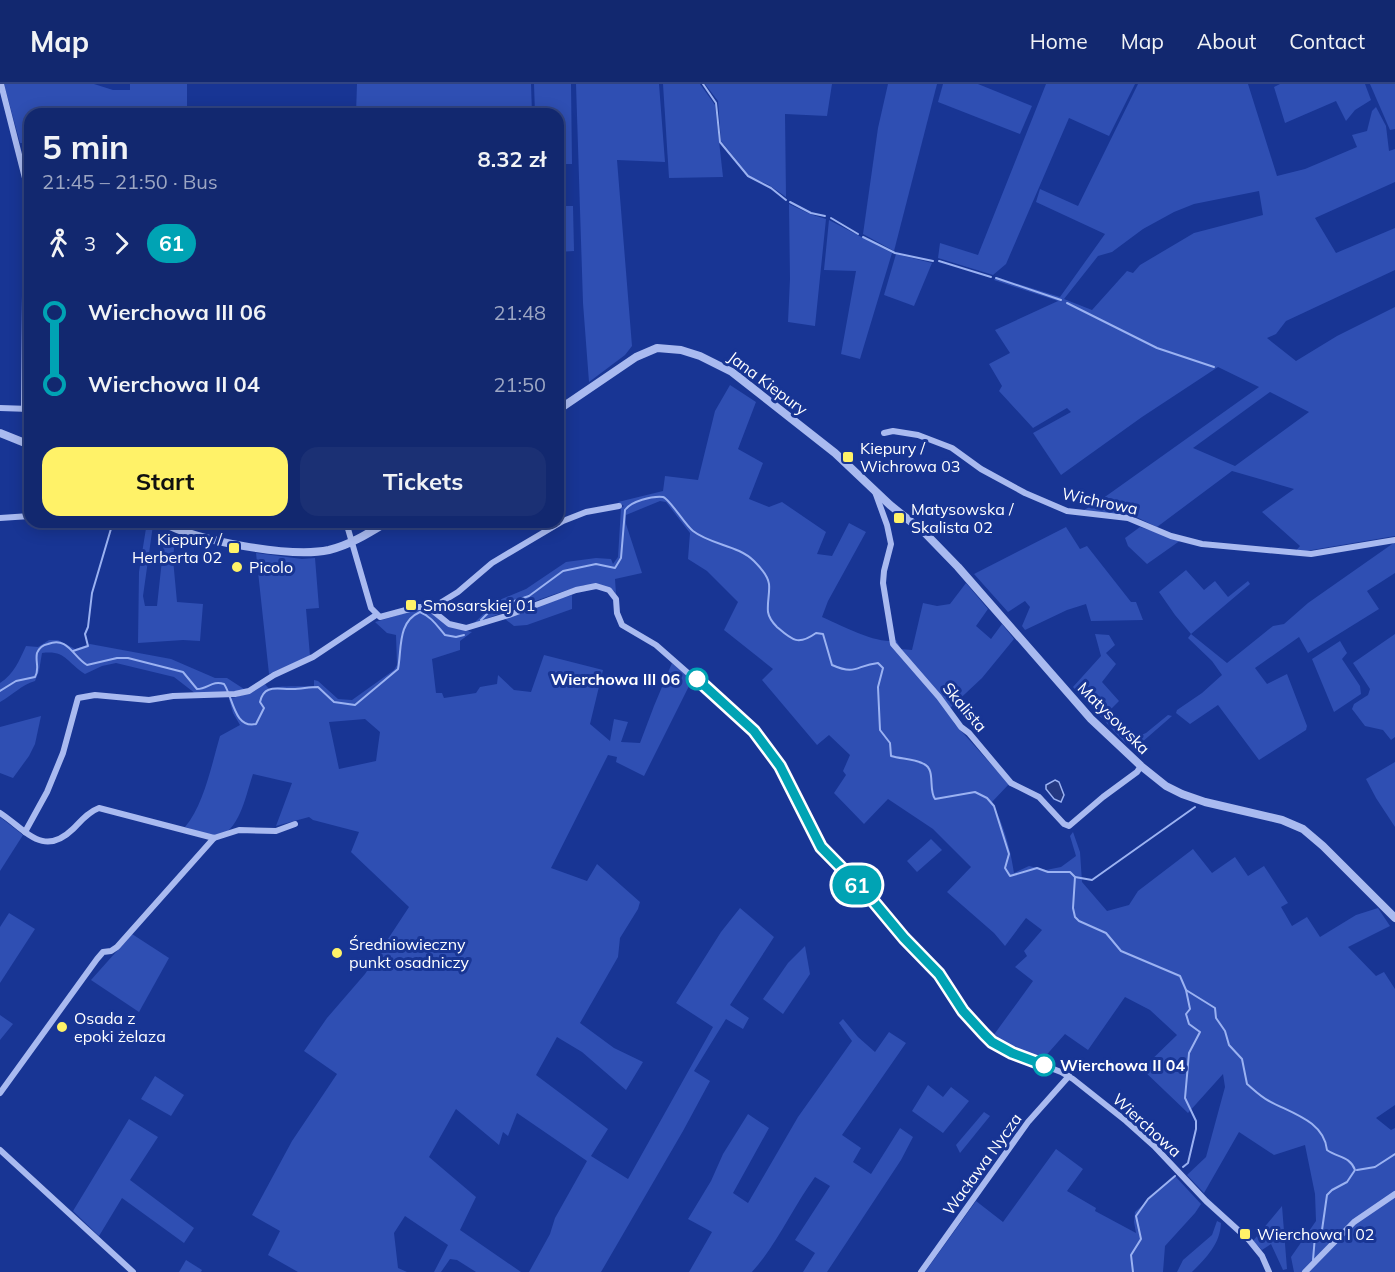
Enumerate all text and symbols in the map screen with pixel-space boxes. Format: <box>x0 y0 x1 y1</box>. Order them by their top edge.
text: Map <box>30 24 89 59</box>
text: Home <box>1030 28 1088 54</box>
text: Map <box>1121 28 1164 54</box>
text: About <box>1197 28 1256 54</box>
text: Contact <box>1289 28 1365 54</box>
text: 5 min <box>42 126 129 167</box>
text: 8.32 zł <box>478 145 546 173</box>
text: 21:45 – 21:50 · Bus <box>42 169 218 194</box>
icon: walk <box>42 227 75 260</box>
icon: forward <box>105 227 138 260</box>
text: 61 <box>159 230 184 256</box>
text: 3 <box>84 231 96 256</box>
text: Wierchowa III 06 <box>88 298 266 326</box>
text: 21:48 <box>493 300 546 325</box>
street label: Jana Kiepury <box>724 347 812 420</box>
text: Wierchowa II 04 <box>88 370 260 398</box>
text: 21:50 <box>493 372 546 397</box>
place label: Kiepury / Wichrowa 03 <box>860 438 960 476</box>
button: Start <box>42 447 288 516</box>
button: Tickets <box>300 447 546 516</box>
marker: Kiepury / Wichrowa 03 <box>841 450 855 464</box>
street label: Wichrowa <box>1060 483 1140 519</box>
place label: Matysowska / Skalista 02 <box>911 499 1014 537</box>
marker: Matysowska / Skalista 02 <box>892 511 906 525</box>
place label: Kiepury / Herberta 02 <box>132 529 222 567</box>
marker: Kiepury / Herberta 02 <box>227 541 241 555</box>
place label: Picolo <box>249 557 293 577</box>
marker: Picolo <box>230 560 244 574</box>
place label: Smosarskiej 01 <box>423 595 535 615</box>
marker: Smosarskiej 01 <box>404 598 418 612</box>
marker: Wierchowa III 06 <box>686 668 708 690</box>
place label: Wierchowa III 06 <box>550 669 680 689</box>
street label: Skalista <box>939 678 991 736</box>
street label: Matysowska <box>1074 678 1154 758</box>
line badge: 61 <box>830 866 884 904</box>
text: 61 <box>844 872 870 898</box>
place label: Średniowieczny punkt osadniczy <box>349 934 470 972</box>
marker: Średniowieczny punkt osadniczy <box>330 946 344 960</box>
place label: Osada z epoki żelaza <box>74 1008 166 1046</box>
marker: Osada z epoki żelaza <box>55 1020 69 1034</box>
marker: Wierchowa II 04 <box>1033 1054 1055 1076</box>
place label: Wierchowa II 04 <box>1060 1055 1185 1075</box>
street label: Wierchowa <box>1108 1089 1186 1161</box>
street label: Wacława Nycza <box>938 1109 1026 1219</box>
place label: Wierchowa I 02 <box>1257 1224 1374 1244</box>
marker: Wierchowa I 02 <box>1238 1227 1252 1241</box>

